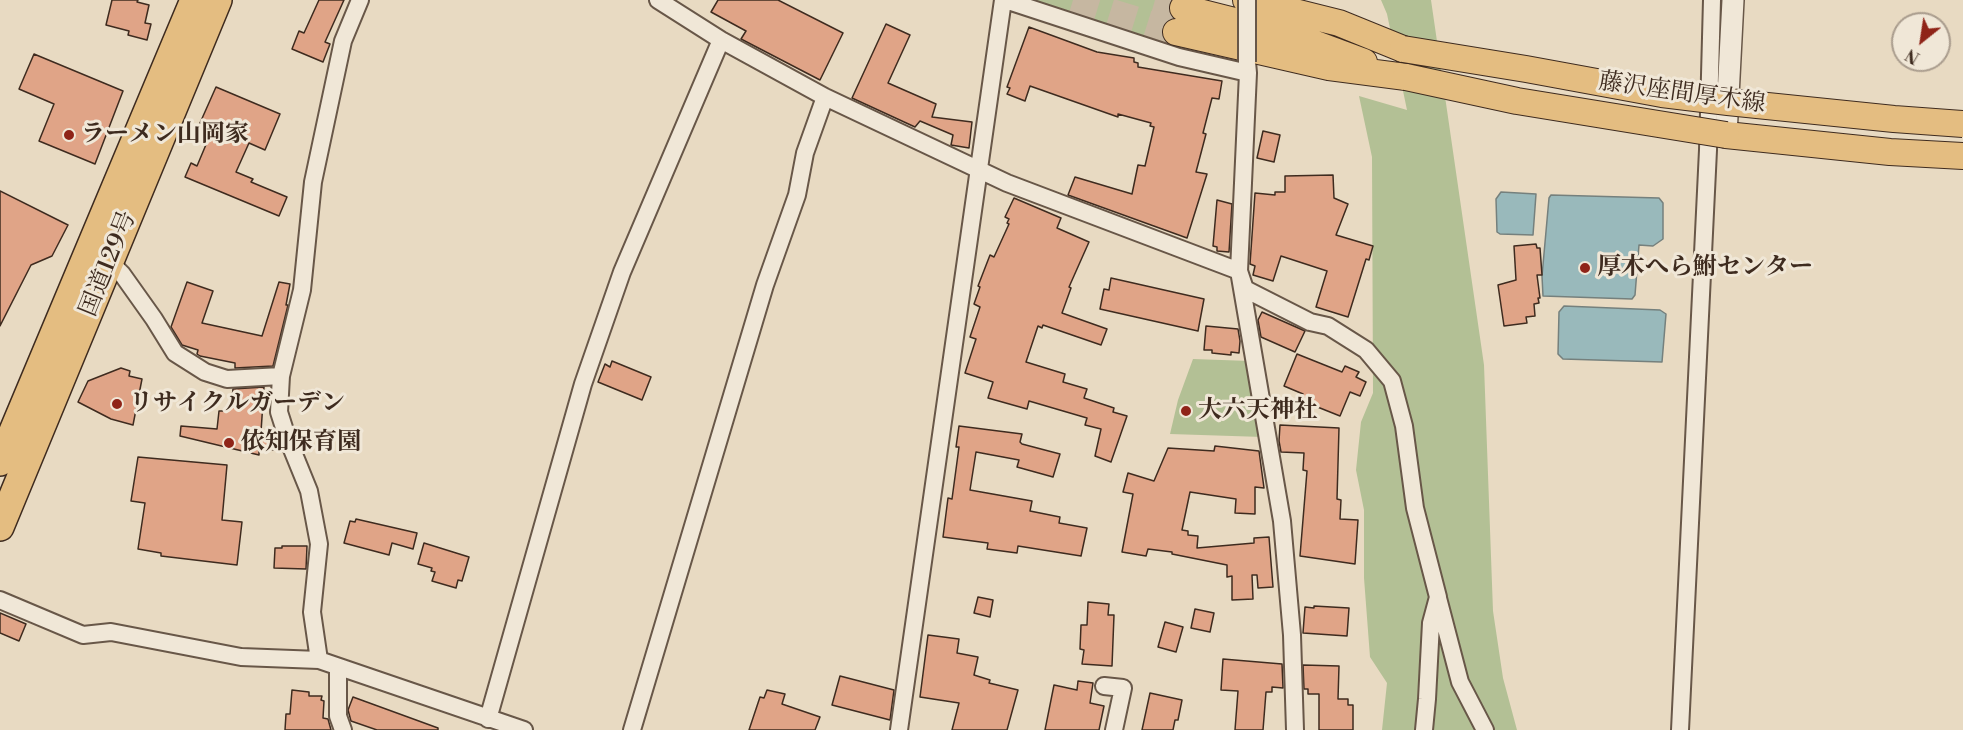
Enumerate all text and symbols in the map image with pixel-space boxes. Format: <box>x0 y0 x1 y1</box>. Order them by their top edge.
north arrow <box>1891 12 1951 72</box>
text: N <box>1903 44 1923 68</box>
street label: 藤沢座間厚木線 <box>1597 68 1767 120</box>
place label: ラーメン山岡家 <box>81 121 249 149</box>
marker: ラーメン山岡家 <box>62 128 76 142</box>
street label: 国道129号 <box>75 207 143 321</box>
place label: 厚木へら鮒センター <box>1597 254 1813 282</box>
marker: 厚木へら鮒センター <box>1578 261 1592 275</box>
place label: リサイクルガーデン <box>129 390 345 418</box>
marker: リサイクルガーデン <box>110 397 124 411</box>
place label: 大六天神社 <box>1198 397 1318 425</box>
marker: 大六天神社 <box>1179 404 1193 418</box>
place label: 依知保育園 <box>241 429 361 457</box>
marker: 依知保育園 <box>222 436 236 450</box>

